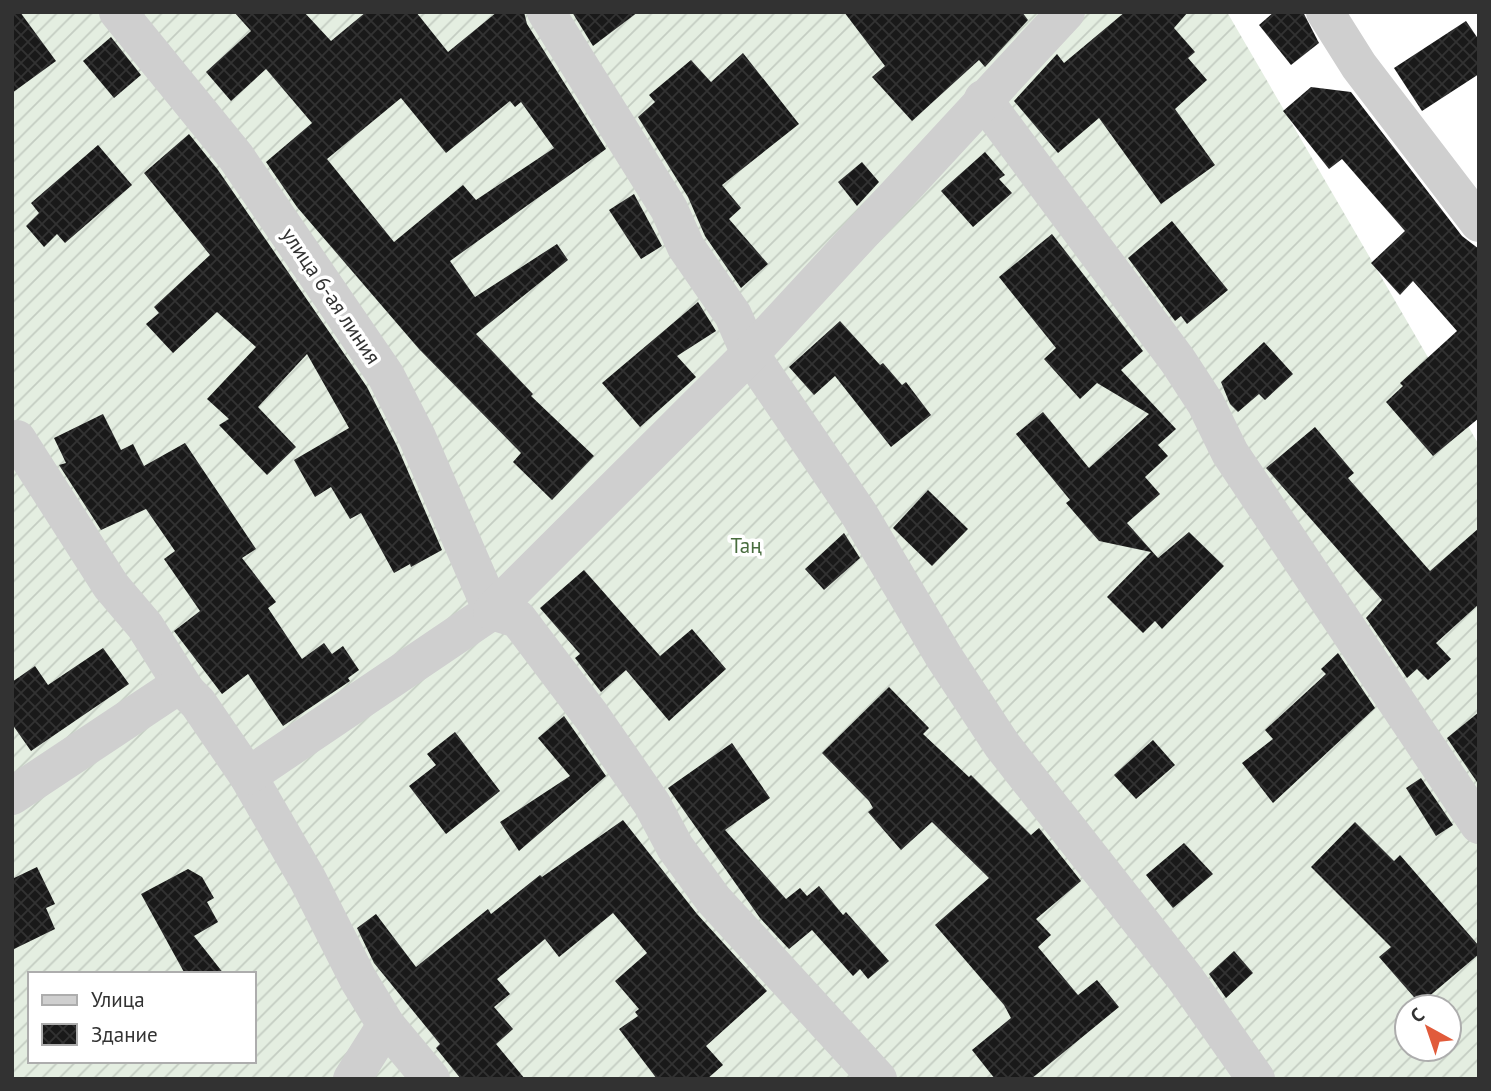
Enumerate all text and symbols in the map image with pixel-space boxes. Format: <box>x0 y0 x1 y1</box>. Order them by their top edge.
street label: улица 6-ая линия <box>276 222 387 369</box>
park label: Таң <box>730 532 762 559</box>
legend <box>28 972 256 1063</box>
text: Улица <box>91 986 145 1013</box>
north arrow <box>1393 993 1463 1063</box>
text: С <box>1405 1002 1429 1028</box>
text: Здание <box>91 1021 158 1048</box>

